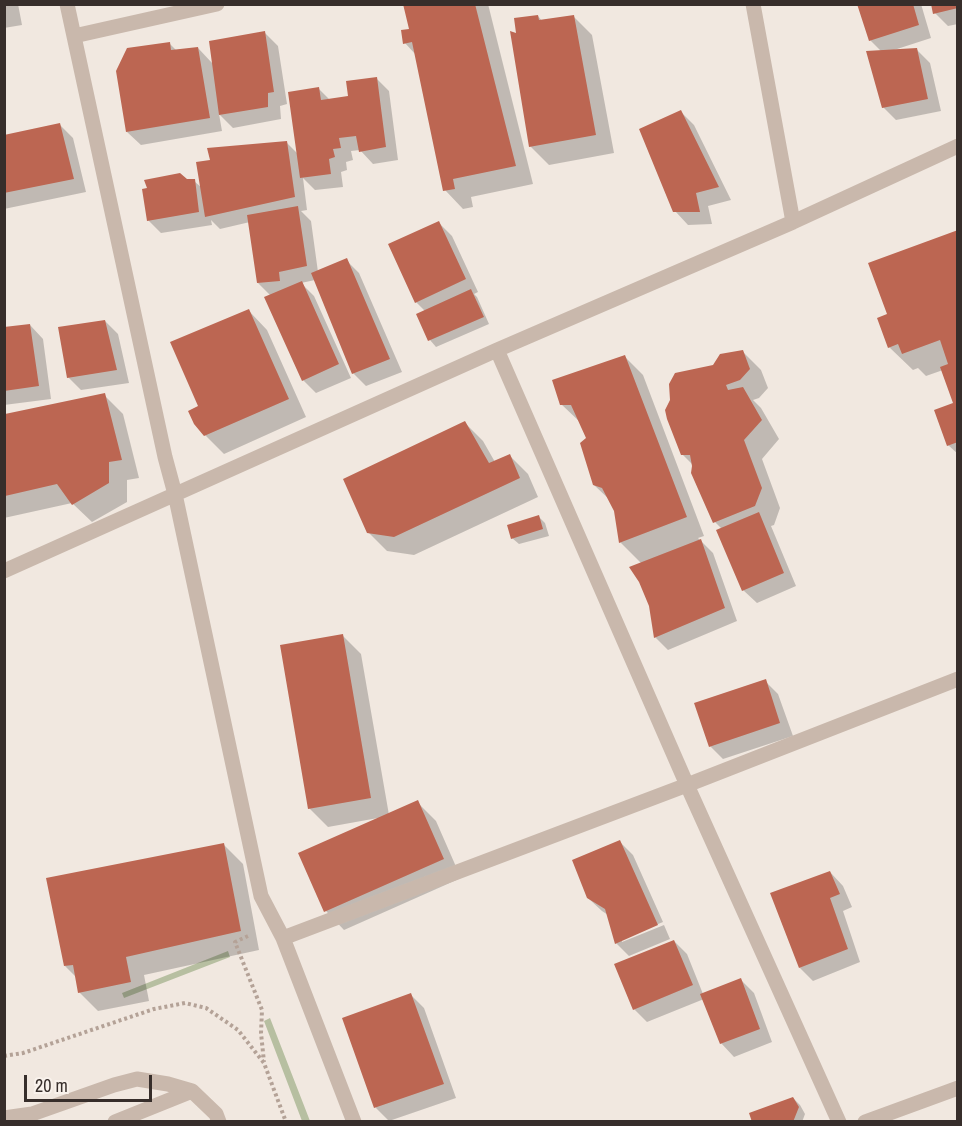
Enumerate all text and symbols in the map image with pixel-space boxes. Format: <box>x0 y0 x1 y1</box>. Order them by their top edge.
scale bar <box>27 1063 154 1101</box>
text: 20 m <box>35 1073 68 1098</box>

